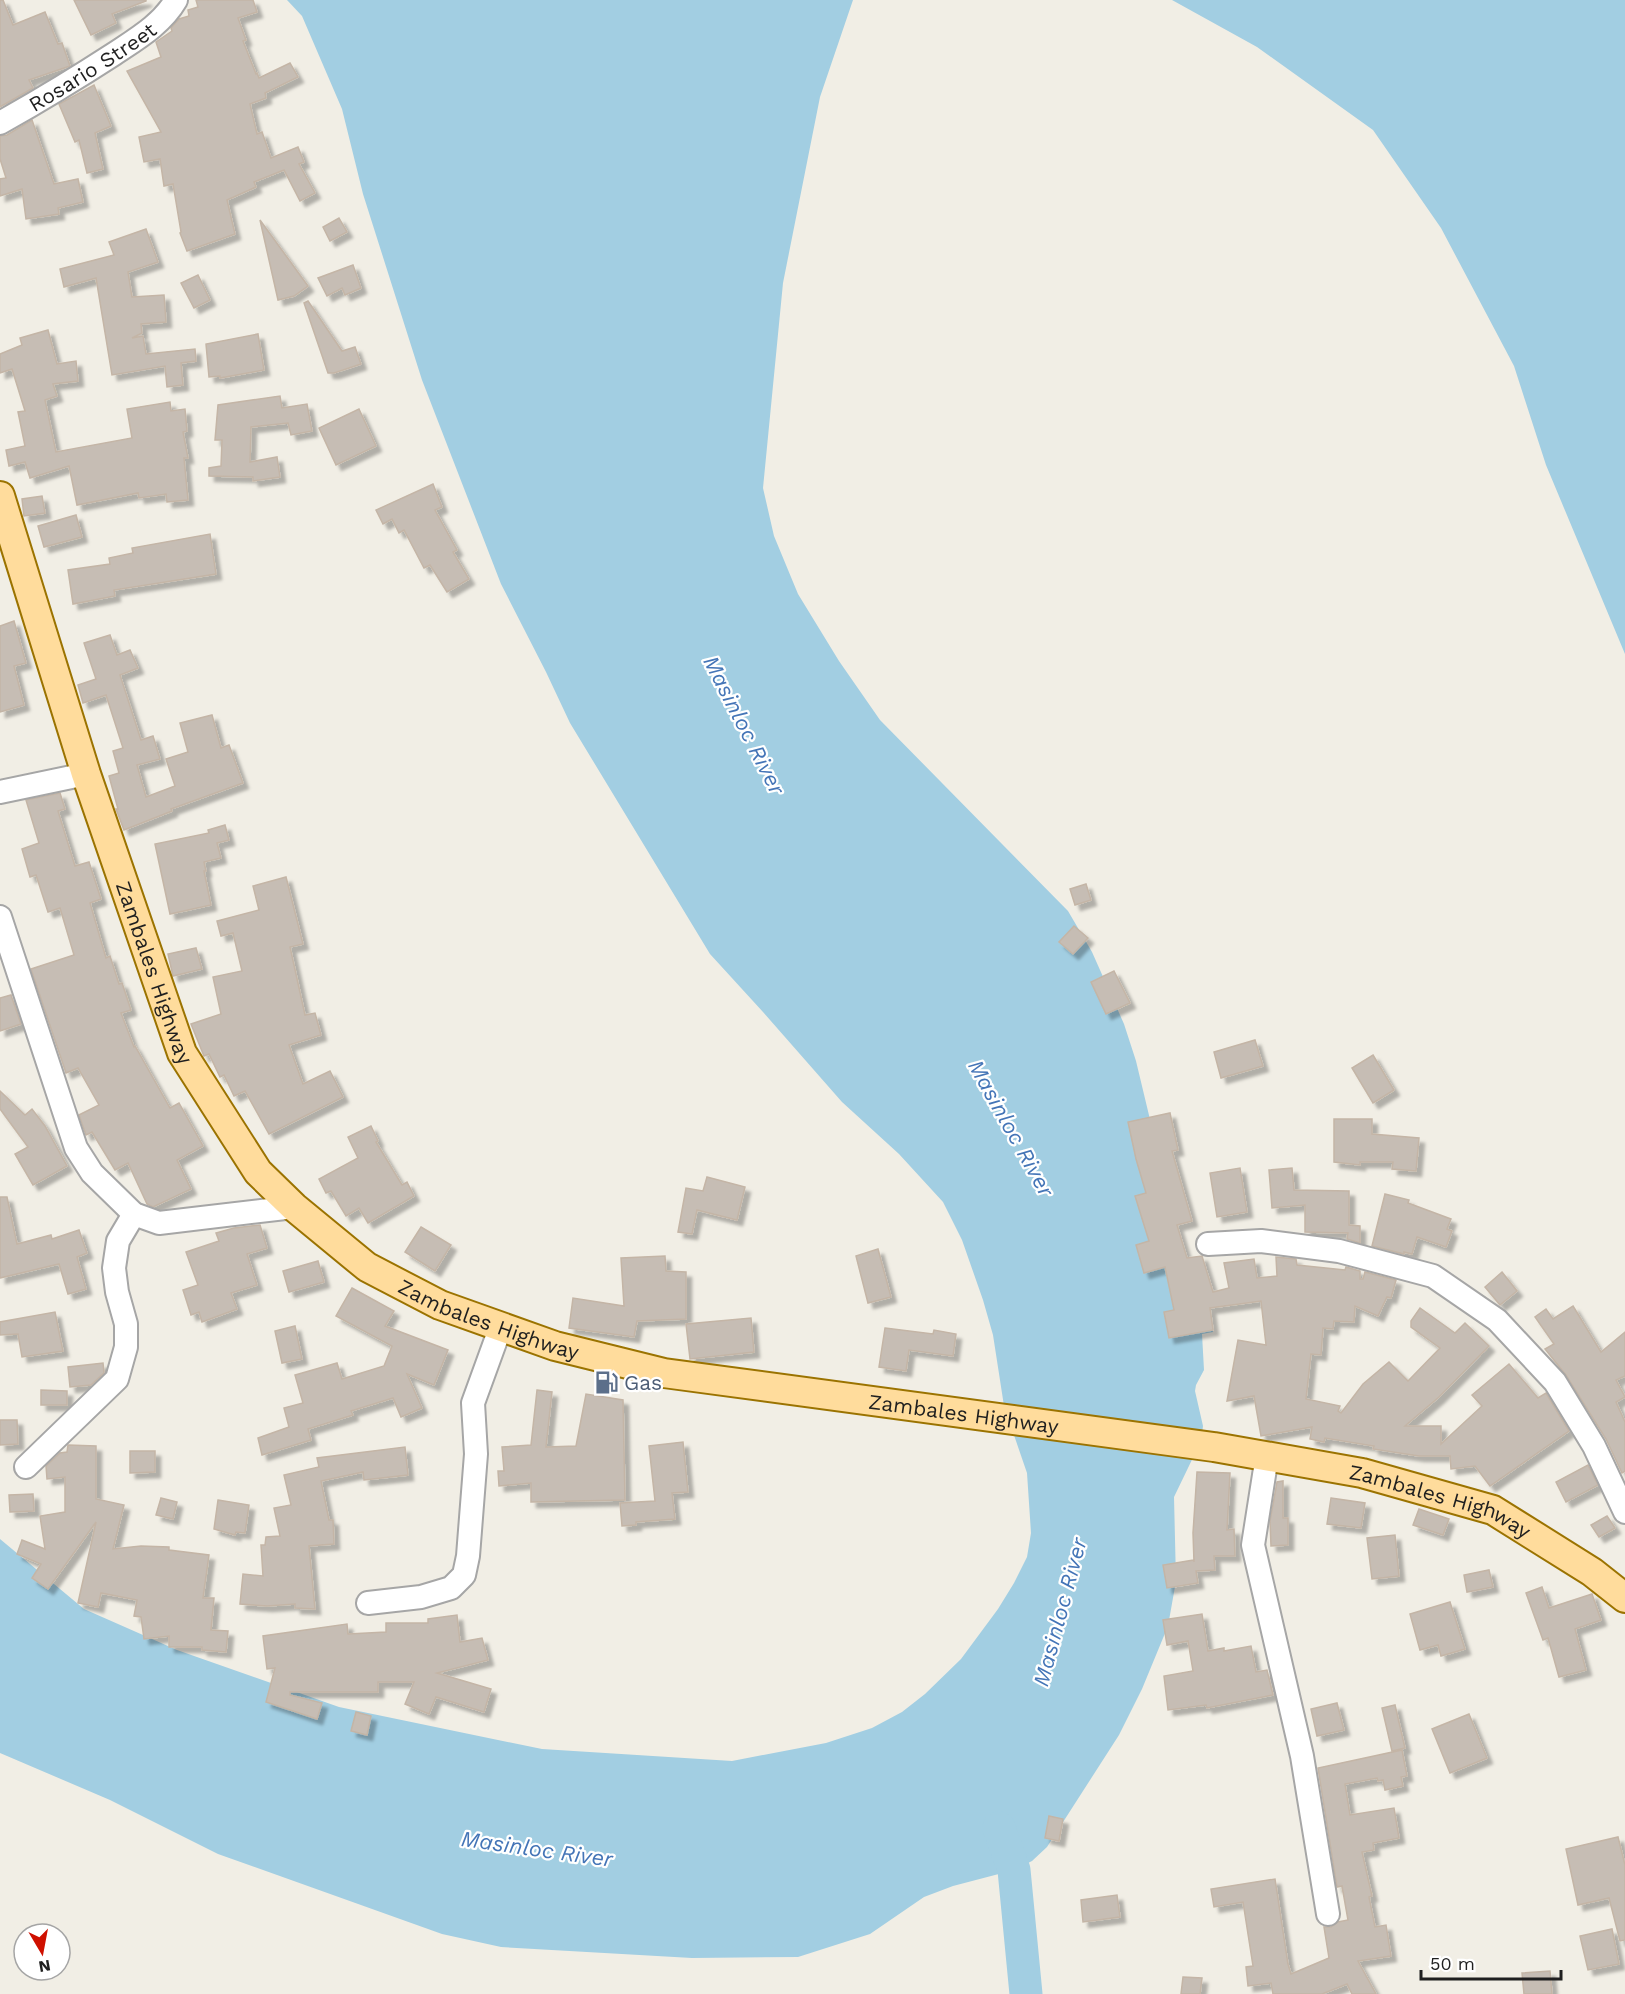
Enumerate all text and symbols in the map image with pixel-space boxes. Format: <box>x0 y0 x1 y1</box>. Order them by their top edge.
street label: Rosario Street <box>24 17 161 116</box>
water label: Masinloc River <box>698 651 790 800</box>
street label: Zambales Highway <box>111 878 198 1069</box>
water label: Masinloc River <box>963 1055 1060 1202</box>
street label: Zambales Highway <box>394 1273 582 1364</box>
fuel station icon: Gas <box>593 1369 619 1395</box>
place label: Gas <box>624 1370 662 1395</box>
street label: Zambales Highway <box>867 1388 1060 1438</box>
street label: Zambales Highway <box>1347 1459 1536 1543</box>
water label: Masinloc River <box>1028 1534 1092 1689</box>
water label: Masinloc River <box>460 1826 616 1872</box>
north arrow <box>12 1922 72 1982</box>
scale bar <box>1421 1943 1560 1981</box>
text: 50 m <box>1430 1953 1475 1974</box>
text: N <box>37 1956 52 1977</box>

